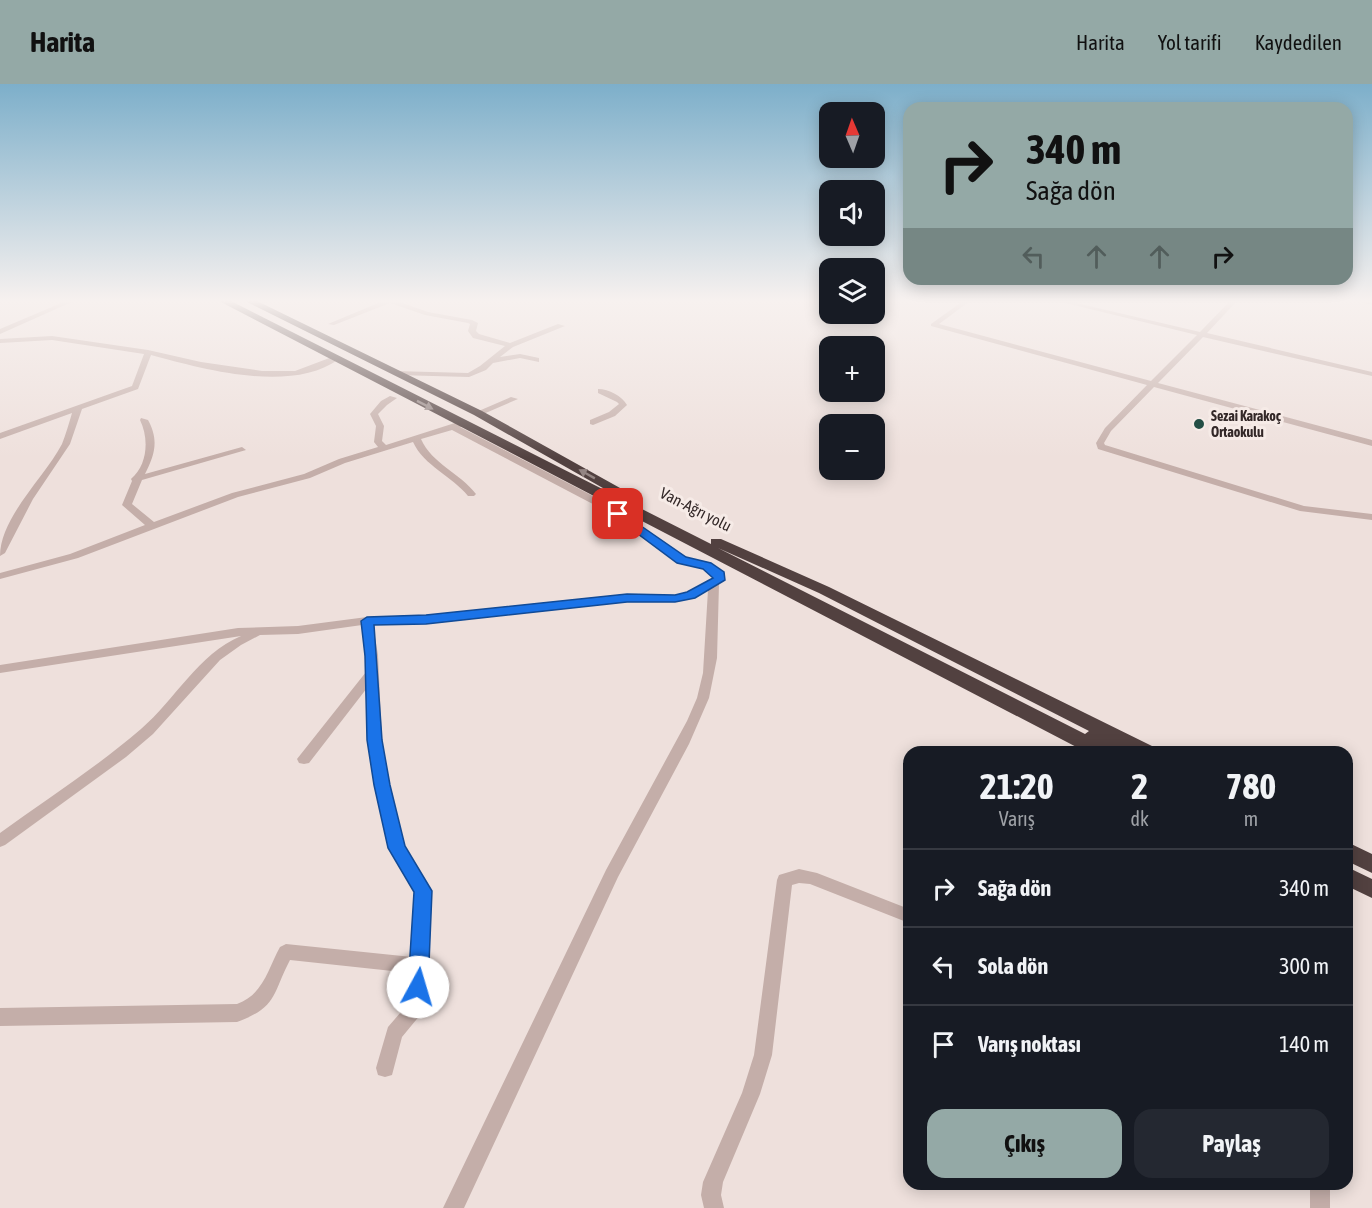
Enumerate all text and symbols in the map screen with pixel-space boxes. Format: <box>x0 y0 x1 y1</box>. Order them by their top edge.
text: Harita <box>30 26 95 58</box>
text: Harita <box>1076 30 1125 54</box>
text: Yol tarifi <box>1158 30 1222 54</box>
text: Kaydedilen <box>1255 30 1342 54</box>
north arrow <box>819 102 885 168</box>
map controls <box>819 102 885 480</box>
text: 340 m <box>1026 125 1121 173</box>
icon: right <box>927 126 1005 204</box>
text: Sağa dön <box>1026 175 1116 206</box>
button: sound <box>819 180 885 246</box>
icon: left <box>1017 240 1050 273</box>
icon: ahead <box>1080 240 1113 273</box>
icon: ahead <box>1143 240 1176 273</box>
icon: right <box>1206 240 1239 273</box>
button: layers <box>819 258 885 324</box>
button: + <box>819 336 885 402</box>
one-way arrow <box>416 400 433 410</box>
place label: Sezai Karakoç Ortaokulu <box>1211 408 1282 440</box>
button: − <box>819 414 885 480</box>
marker: Sezai Karakoç Ortaokulu <box>1192 417 1206 431</box>
one-way arrow <box>578 469 595 479</box>
street label: Van-Ağrı yolu <box>657 483 735 536</box>
pin <box>592 488 643 539</box>
icon: arrive <box>601 497 634 530</box>
text: 21:20 <box>980 765 1054 807</box>
text: 2 <box>1131 765 1148 807</box>
text: 780 <box>1225 765 1276 807</box>
text: Varış <box>999 807 1035 830</box>
text: dk <box>1131 807 1149 830</box>
text: m <box>1244 807 1258 830</box>
icon: right <box>927 872 960 905</box>
text: Sağa dön <box>978 875 1051 901</box>
text: 340 m <box>1279 875 1329 901</box>
icon: left <box>927 950 960 983</box>
text: Sola dön <box>978 953 1048 979</box>
text: 300 m <box>1279 953 1329 979</box>
position arrow <box>386 955 450 1019</box>
icon: arrive <box>927 1028 960 1061</box>
text: Varış noktası <box>978 1031 1081 1057</box>
text: 140 m <box>1279 1031 1329 1057</box>
button: Çıkış <box>927 1109 1122 1178</box>
button: Paylaş <box>1134 1109 1329 1178</box>

